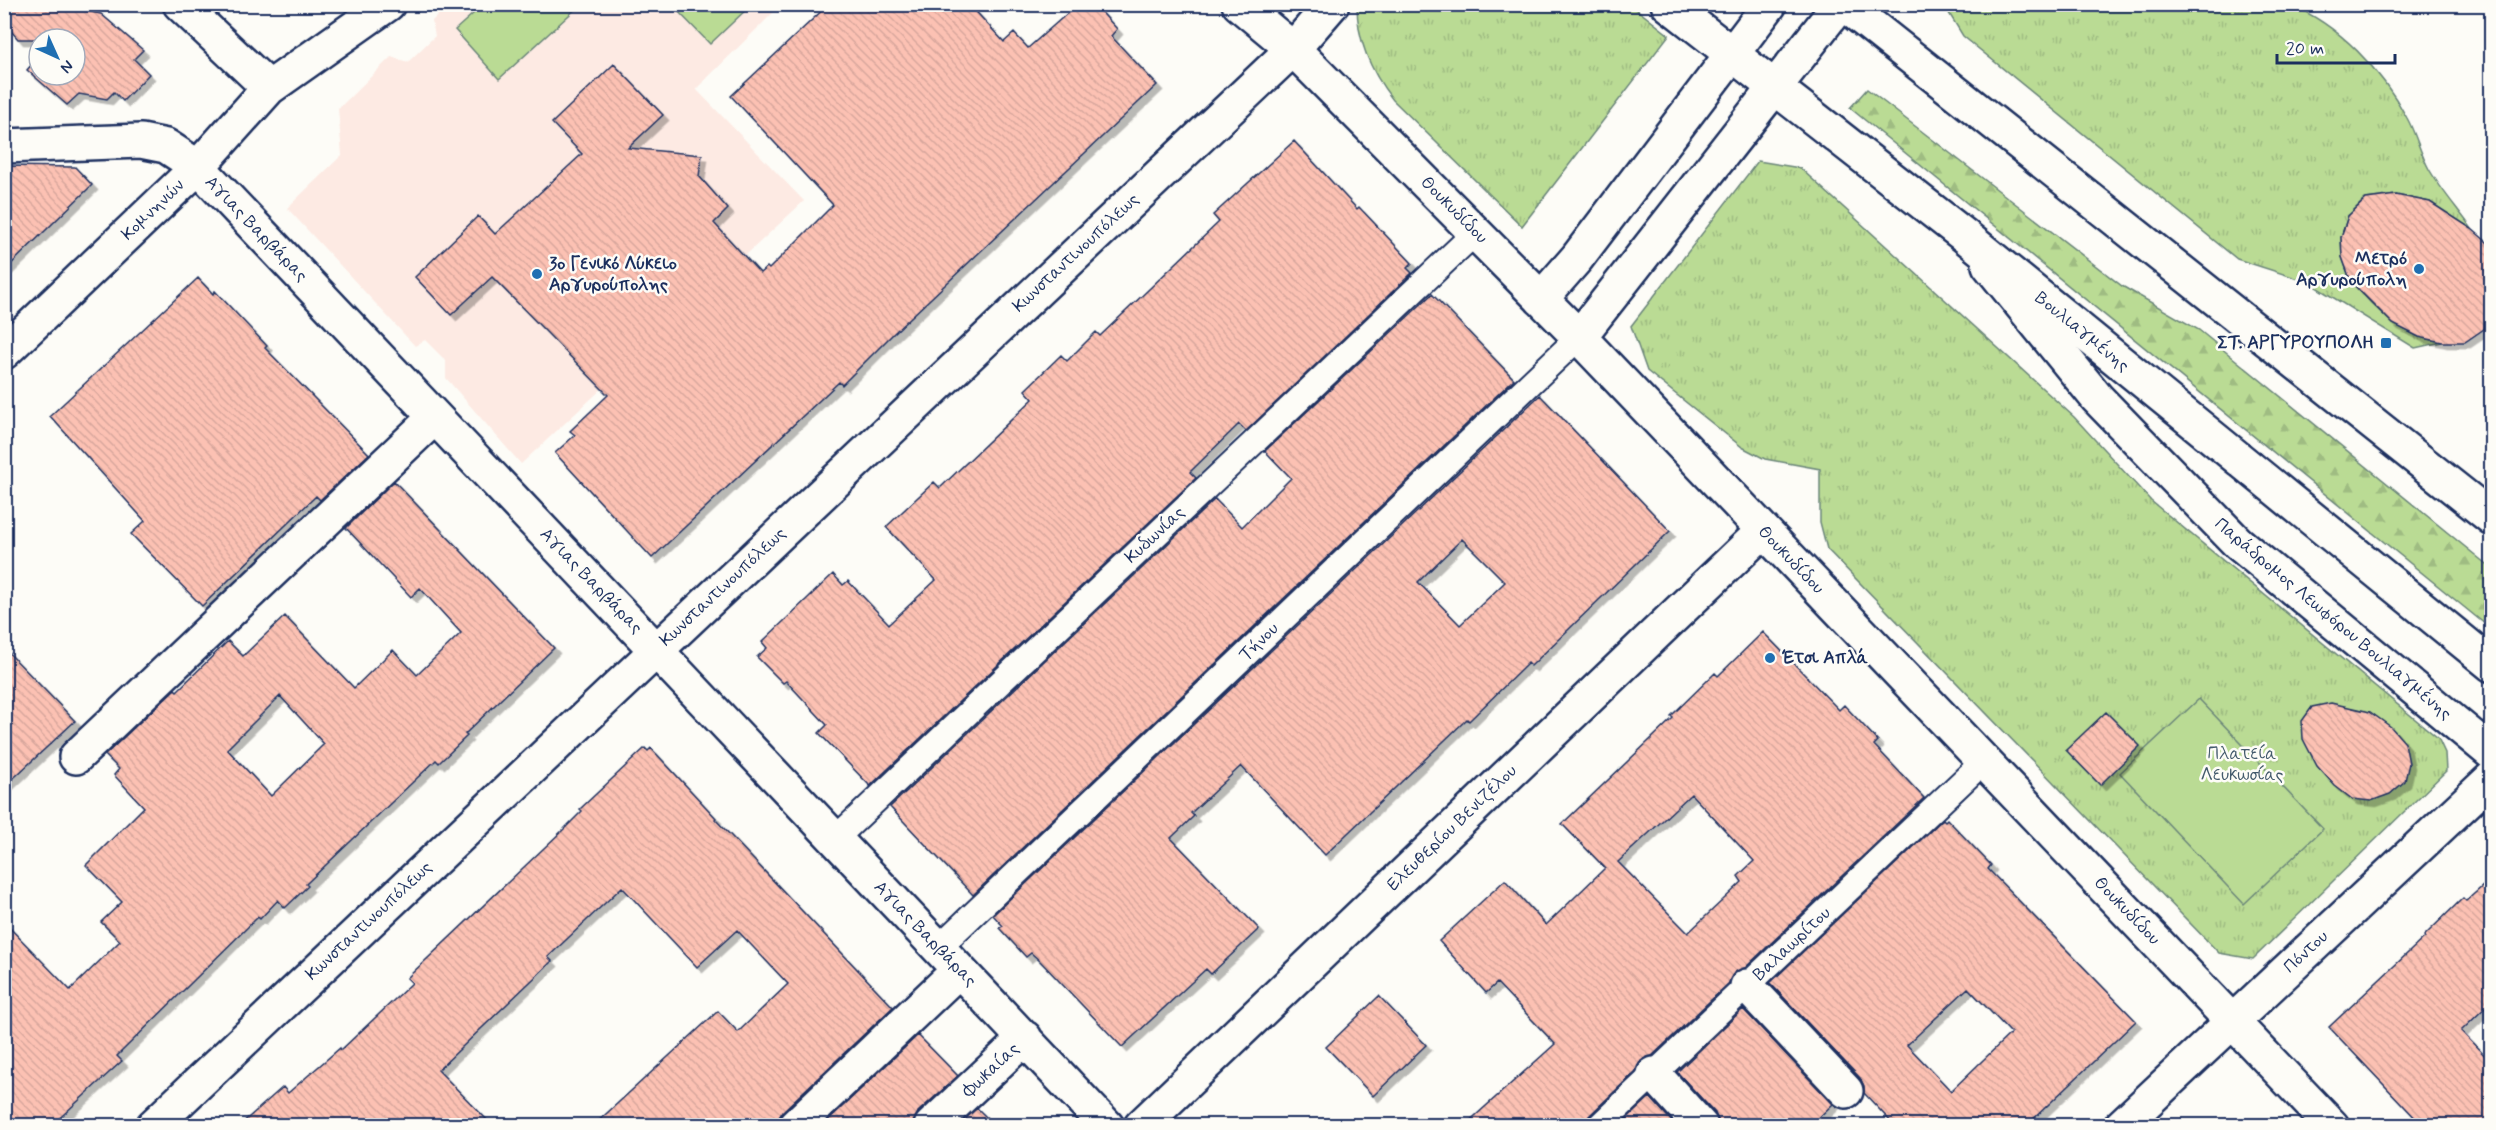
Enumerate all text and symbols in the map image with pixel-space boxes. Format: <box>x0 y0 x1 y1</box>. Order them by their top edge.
north arrow <box>27 27 87 87</box>
scale bar <box>2277 27 2396 65</box>
text: 20 m <box>2286 37 2324 61</box>
text: N <box>55 55 78 78</box>
street label: Αγιας Βαρβάρας <box>199 171 313 287</box>
street label: Θουκυδίδου <box>1415 171 1493 249</box>
street label: Κομνηνών <box>116 174 190 246</box>
street label: Κωνσταντινουπόλεως <box>1007 188 1145 318</box>
place label: Μετρό Αργυρούπολη <box>2296 247 2407 292</box>
place label: 3ο Γενικό Λύκειο Αργυρούπολης <box>549 252 677 297</box>
marker: Μετρό Αργυρούπολη <box>2412 262 2426 276</box>
marker: 3ο Γενικό Λύκειο Αργυρούπολης <box>530 267 544 281</box>
street label: Βουλιαγμένης <box>2030 286 2135 378</box>
place label: ΣΤ. ΑΡΓΥΡΟΥΠΟΛΗ <box>2217 331 2374 355</box>
marker: ΣΤ. ΑΡΓΥΡΟΥΠΟΛΗ <box>2379 336 2393 350</box>
street label: Κυδωνίας <box>1120 501 1190 569</box>
street label: Παράδρομος Λεωφόρου Βουλιαγμένης <box>2209 512 2458 726</box>
street label: Θουκυδίδου <box>1752 521 1830 599</box>
street label: Κωνσταντινουπόλεως <box>654 522 792 652</box>
street label: Αγιας Βαρβάρας <box>534 523 648 639</box>
street label: Τήνου <box>1234 617 1284 667</box>
place label: Έτσι Απλά <box>1781 646 1869 670</box>
marker: Έτσι Απλά <box>1763 651 1777 665</box>
park label: Πλατεία Λευκωσίας <box>2200 742 2284 787</box>
street label: Ελευθερίου Βενιζέλου <box>1381 759 1522 897</box>
street label: Κωνσταντινουπόλεως <box>300 856 438 986</box>
street label: Θουκυδίδου <box>2088 872 2166 950</box>
street label: Αγιας Βαρβάρας <box>868 876 982 992</box>
street label: Βαλαωρίτου <box>1748 902 1836 986</box>
street label: Πόντου <box>2278 925 2334 979</box>
street label: Φωκαίας <box>956 1037 1025 1103</box>

